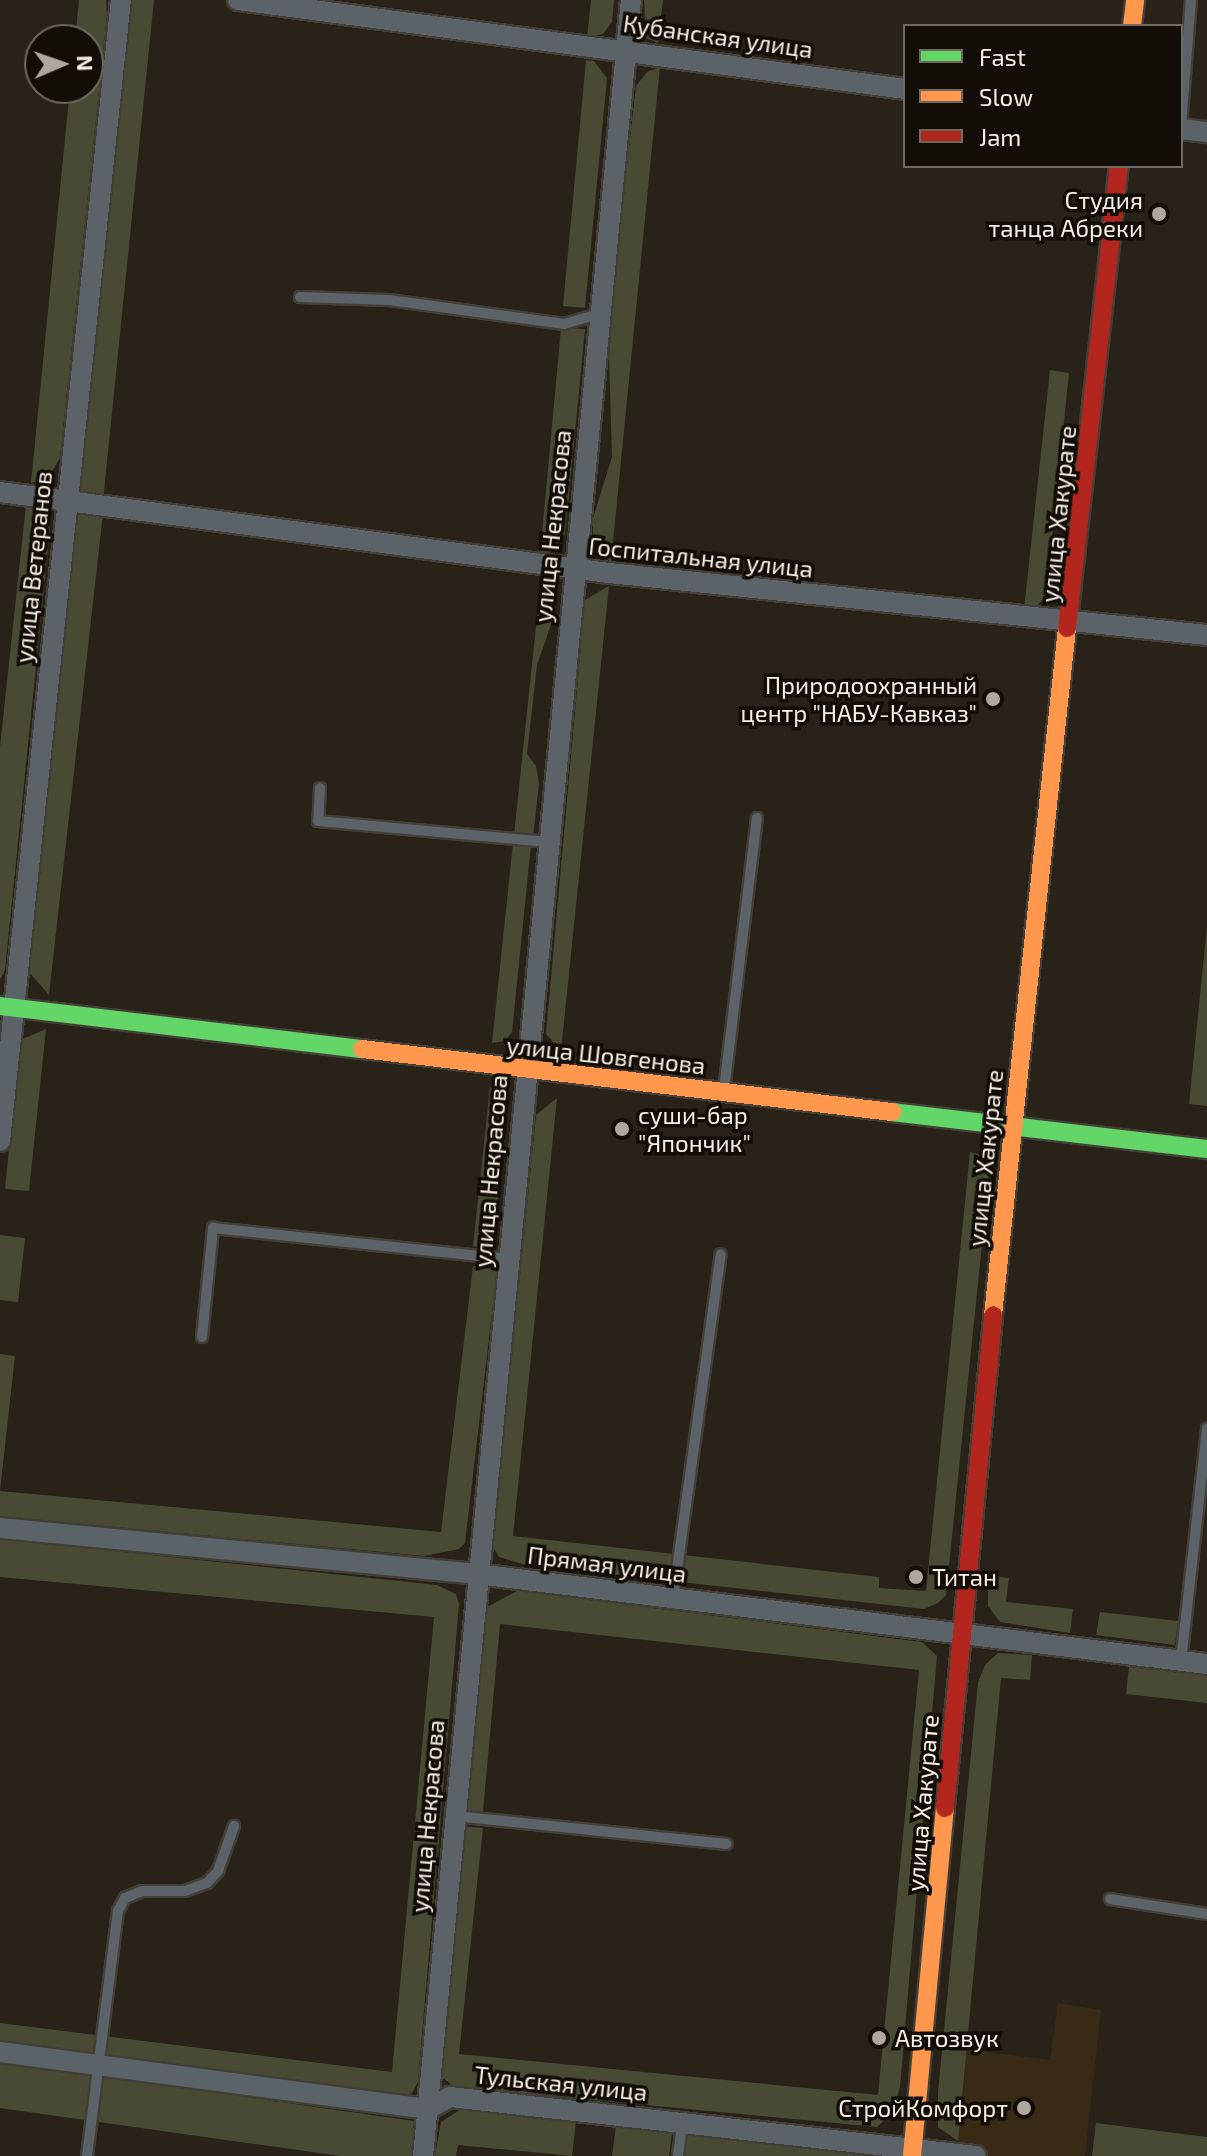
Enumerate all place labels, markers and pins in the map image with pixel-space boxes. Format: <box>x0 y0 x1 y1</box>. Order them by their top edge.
place label: Студия танца Абреки <box>989 186 1143 242</box>
marker: Студия танца Абреки <box>1150 205 1168 223</box>
place label: Природоохранный центр "НАБУ-Кавказ" <box>740 671 977 727</box>
marker: Природоохранный центр "НАБУ-Кавказ" <box>984 690 1002 708</box>
place label: суши-бар "Япончик" <box>638 1101 751 1157</box>
marker: суши-бар "Япончик" <box>613 1120 631 1138</box>
place label: Титан <box>932 1563 997 1591</box>
marker: Титан <box>907 1568 925 1586</box>
place label: Автозвук <box>895 2024 999 2052</box>
marker: Автозвук <box>870 2029 888 2047</box>
place label: СтройКомфорт <box>838 2094 1008 2122</box>
marker: СтройКомфорт <box>1015 2099 1033 2117</box>

